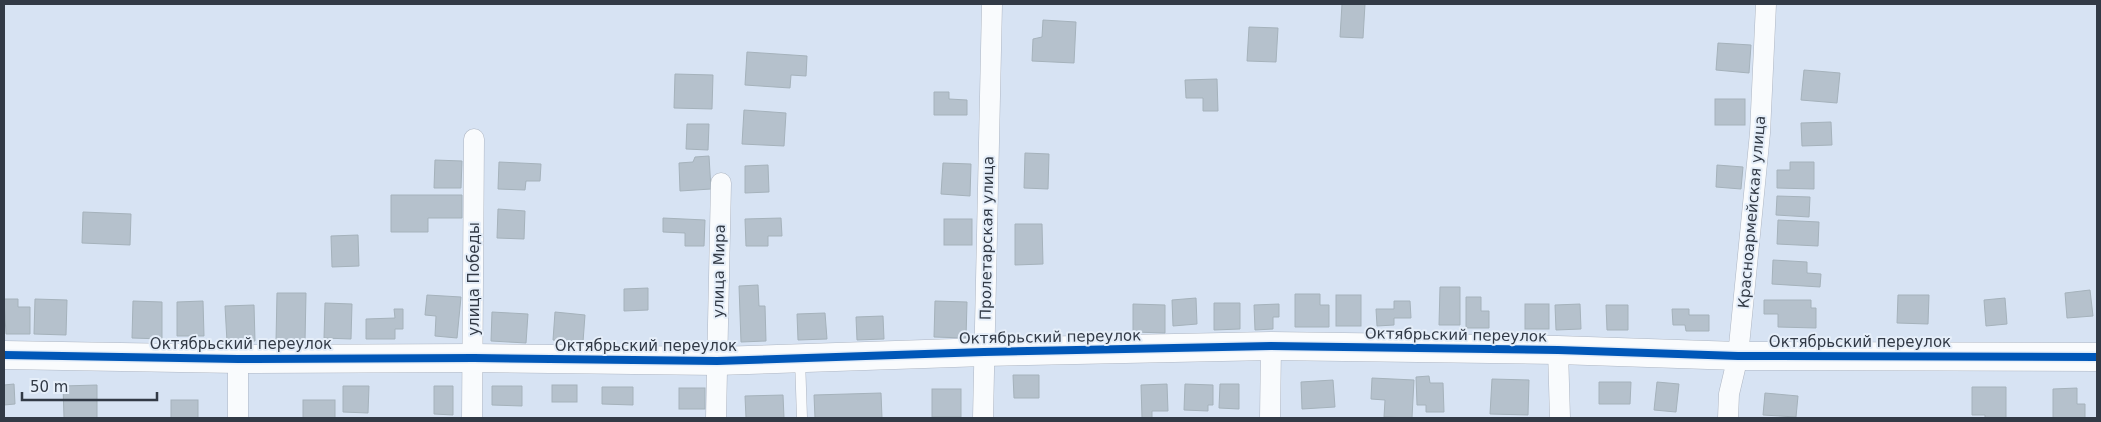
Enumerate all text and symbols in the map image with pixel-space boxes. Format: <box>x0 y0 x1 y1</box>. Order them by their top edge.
street label: Красноармейская улица <box>1735 115 1769 309</box>
street label: Пролетарская улица <box>977 156 997 320</box>
street label: улица Победы <box>465 222 483 336</box>
street label: улица Мира <box>709 224 729 318</box>
street label: Октябрьский переулок <box>1365 324 1547 346</box>
street label: Октябрьский переулок <box>959 326 1141 348</box>
street label: Октябрьский переулок <box>1769 333 1951 351</box>
street label: Октябрьский переулок <box>150 335 332 353</box>
street label: Октябрьский переулок <box>555 337 737 355</box>
scale bar <box>22 370 158 402</box>
text: 50 m <box>30 378 68 396</box>

